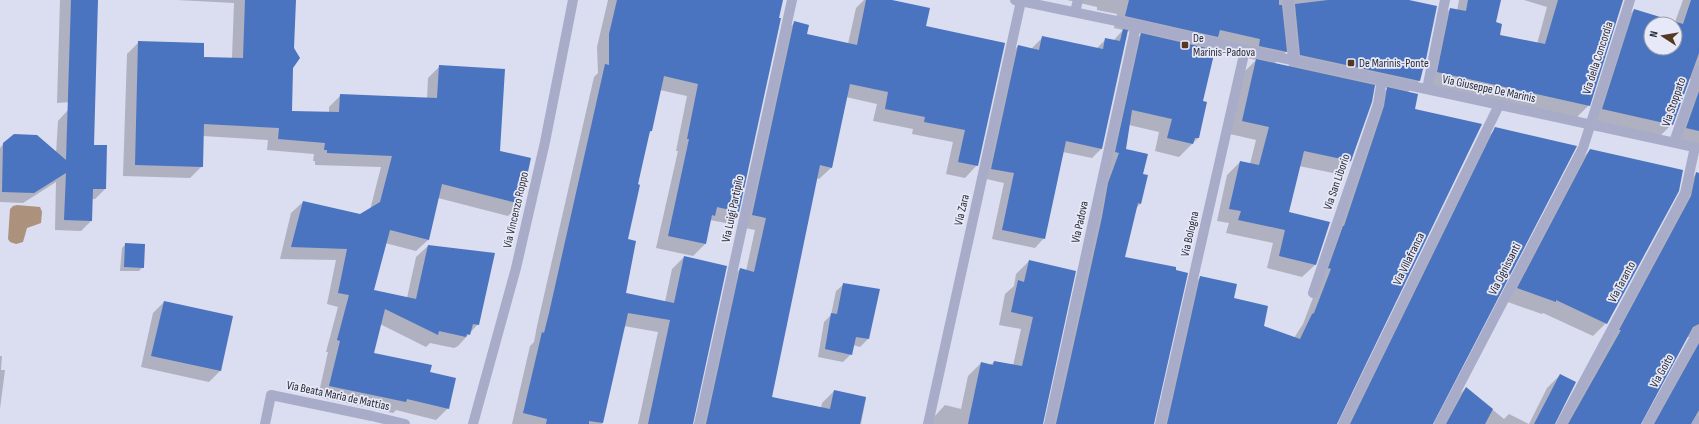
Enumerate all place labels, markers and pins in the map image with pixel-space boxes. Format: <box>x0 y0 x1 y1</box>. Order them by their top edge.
place label: De Marinis-Padova <box>1193 31 1255 60</box>
marker: De Marinis-Padova <box>1180 40 1190 50</box>
place label: De Marinis-Ponte <box>1359 56 1429 71</box>
marker: De Marinis-Ponte <box>1346 58 1356 68</box>

